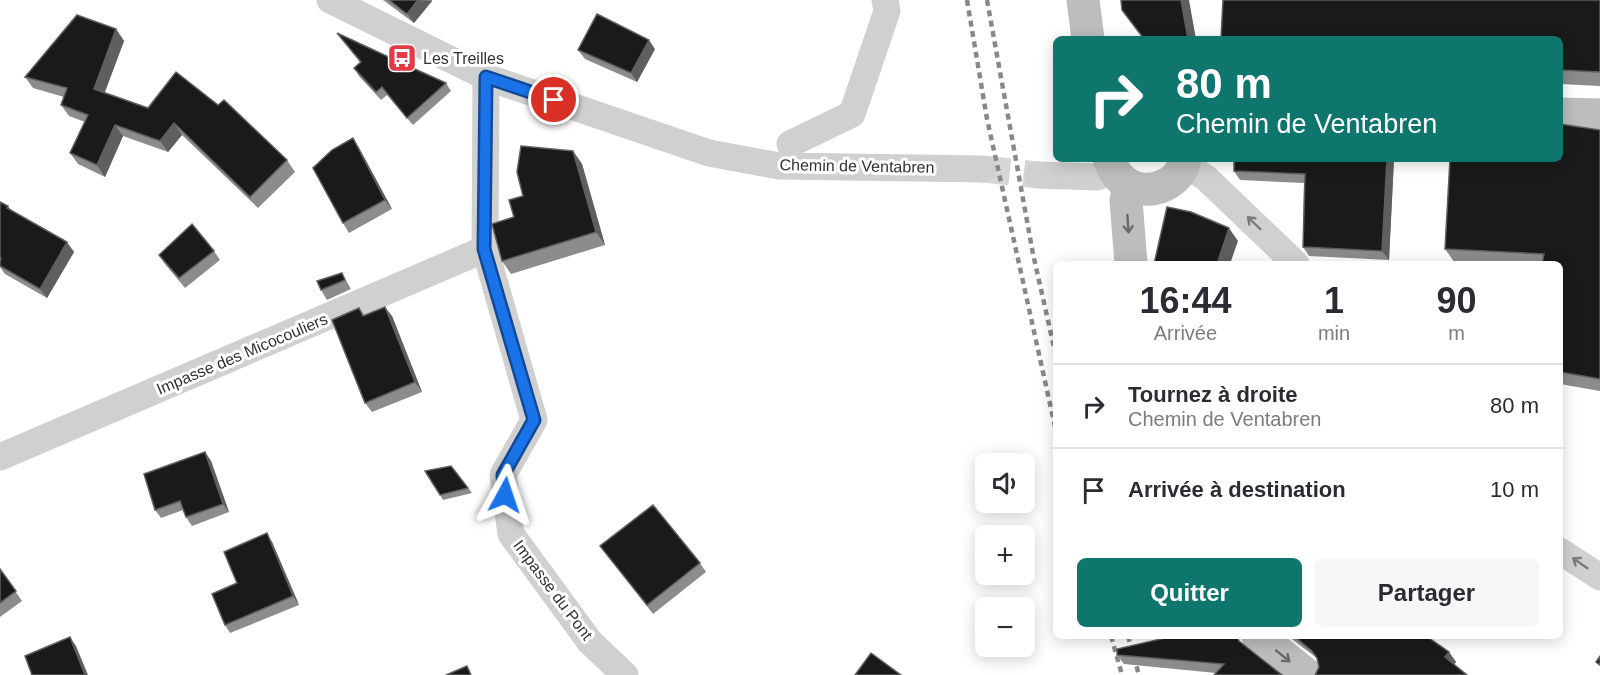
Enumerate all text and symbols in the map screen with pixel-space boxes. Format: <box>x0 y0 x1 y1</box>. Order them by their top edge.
bus stop icon: Les Treilles <box>386 42 418 74</box>
place label: Les Treilles <box>423 50 504 67</box>
icon: right <box>1077 60 1155 138</box>
text: 80 m <box>1176 60 1272 107</box>
pin <box>528 74 579 125</box>
icon: arrive <box>537 83 570 116</box>
text: Chemin de Ventabren <box>1176 109 1437 139</box>
street label: Chemin de Ventabren <box>779 156 935 176</box>
one-way arrow <box>1123 214 1134 234</box>
one-way arrow <box>1246 216 1261 231</box>
text: 16:44 <box>1139 280 1231 321</box>
text: 1 <box>1324 280 1344 321</box>
text: 90 <box>1437 280 1477 321</box>
street label: Impasse des Micocouliers <box>154 310 330 398</box>
text: Arrivée <box>1154 322 1217 344</box>
text: min <box>1318 322 1350 344</box>
text: m <box>1448 322 1465 344</box>
text: Tournez à droite <box>1128 382 1298 407</box>
icon: right <box>1077 390 1110 423</box>
text: 80 m <box>1490 393 1539 418</box>
text: Chemin de Ventabren <box>1128 408 1321 430</box>
map controls <box>975 453 1035 657</box>
button: sound <box>975 453 1035 513</box>
position arrow <box>473 463 537 527</box>
icon: arrive <box>1077 474 1110 507</box>
text: Arrivée à destination <box>1128 477 1346 502</box>
text: 10 m <box>1490 477 1539 502</box>
button: + <box>975 525 1035 585</box>
street label: Impasse du Pont <box>510 537 596 644</box>
one-way arrow <box>1573 557 1589 569</box>
button: Quitter <box>1077 558 1302 627</box>
button: Partager <box>1314 558 1539 627</box>
button: − <box>975 597 1035 657</box>
one-way arrow <box>1274 649 1290 662</box>

